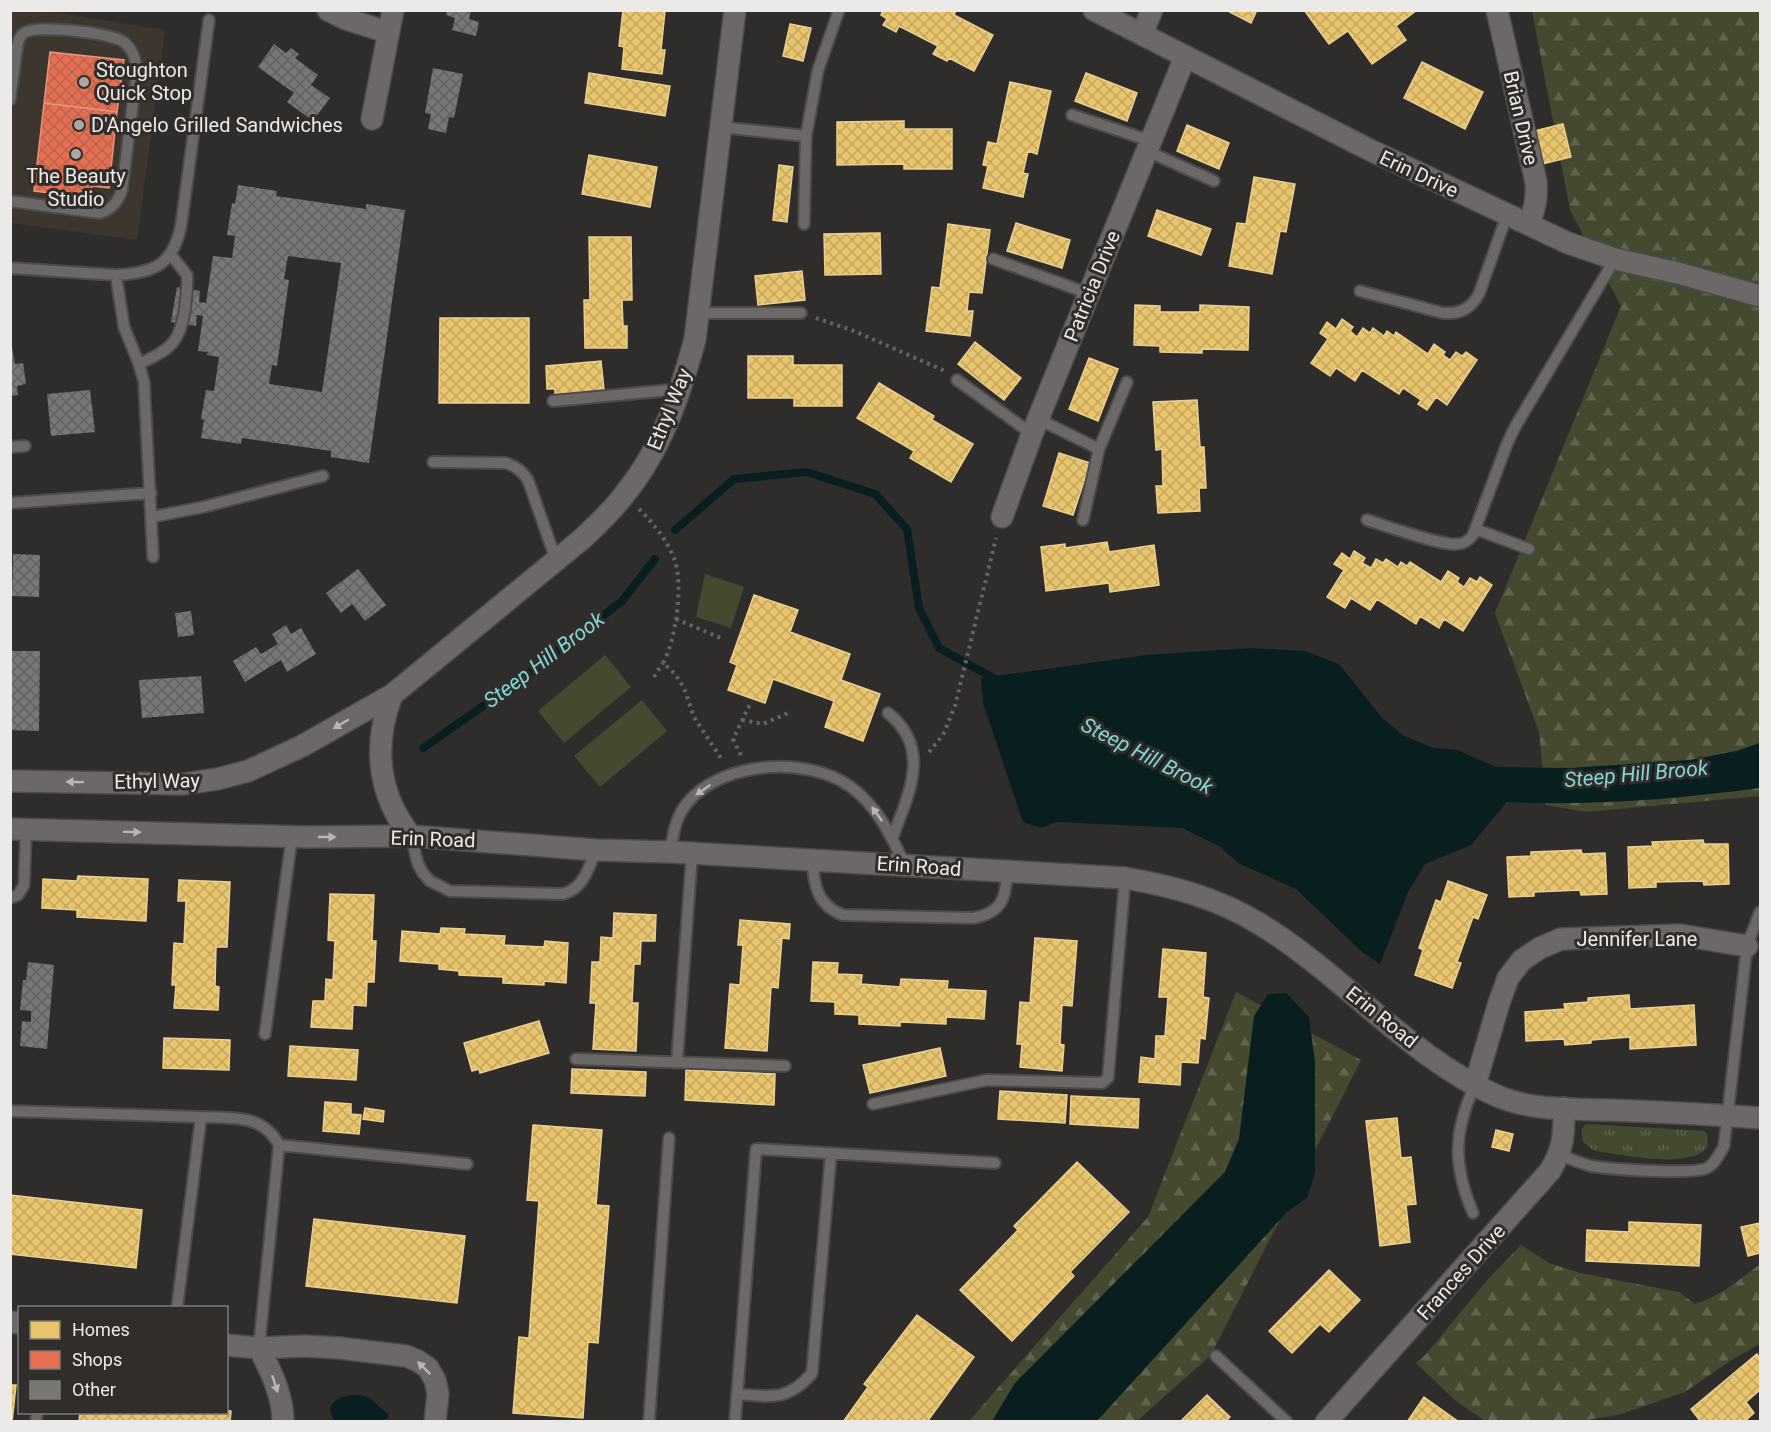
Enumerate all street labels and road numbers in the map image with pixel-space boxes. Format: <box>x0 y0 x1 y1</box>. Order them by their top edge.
street label: Brian Drive <box>1499 69 1543 167</box>
street label: Erin Drive <box>1376 145 1462 203</box>
street label: Patricia Drive <box>1059 227 1125 345</box>
street label: Ethyl Way <box>642 364 696 453</box>
street label: Ethyl Way <box>114 768 201 794</box>
street label: Erin Road <box>390 826 476 852</box>
street label: Erin Road <box>876 851 962 881</box>
street label: Jennifer Lane <box>1577 927 1697 951</box>
street label: Erin Road <box>1341 981 1423 1053</box>
street label: Frances Drive <box>1412 1219 1510 1325</box>

